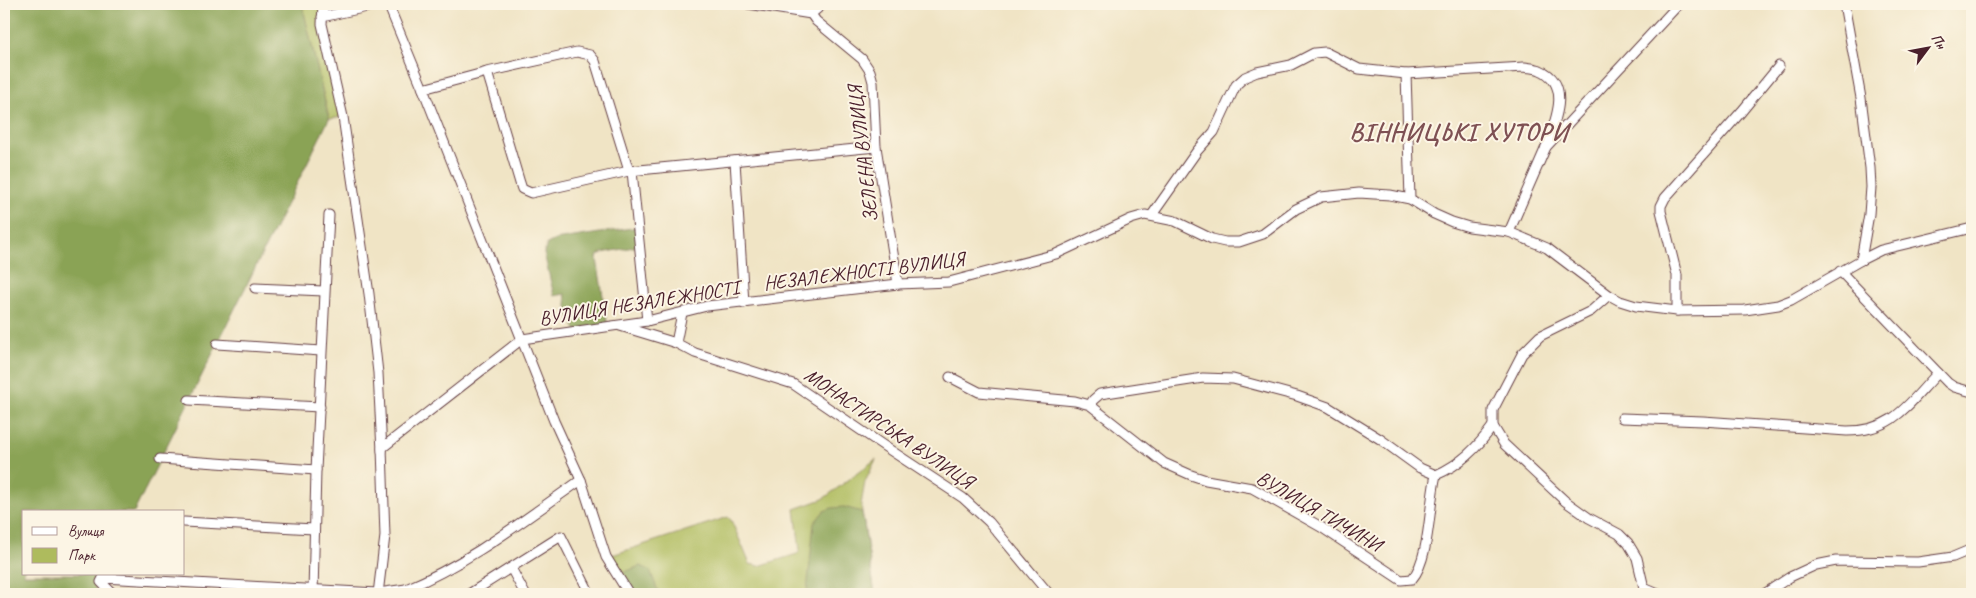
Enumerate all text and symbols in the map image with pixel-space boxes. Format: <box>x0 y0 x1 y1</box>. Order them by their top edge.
north arrow <box>1904 22 1954 72</box>
text: Пн <box>1928 31 1950 53</box>
street label: ЗЕЛЕНА ВУЛИЦЯ <box>842 81 884 224</box>
district label: ВІННИЦЬКІ ХУТОРИ <box>1350 116 1572 148</box>
street label: НЕЗАЛЕЖНОСТІ ВУЛИЦЯ <box>762 246 969 296</box>
street label: ВУЛИЦЯ НЕЗАЛЕЖНОСТІ <box>537 274 746 331</box>
street label: МОНАСТИРСЬКА ВУЛИЦЯ <box>800 362 981 496</box>
street label: ВУЛИЦЯ ТИЧИНИ <box>1252 465 1389 558</box>
legend <box>22 510 185 576</box>
text: Вулиця <box>68 522 105 541</box>
text: Парк <box>68 546 96 565</box>

